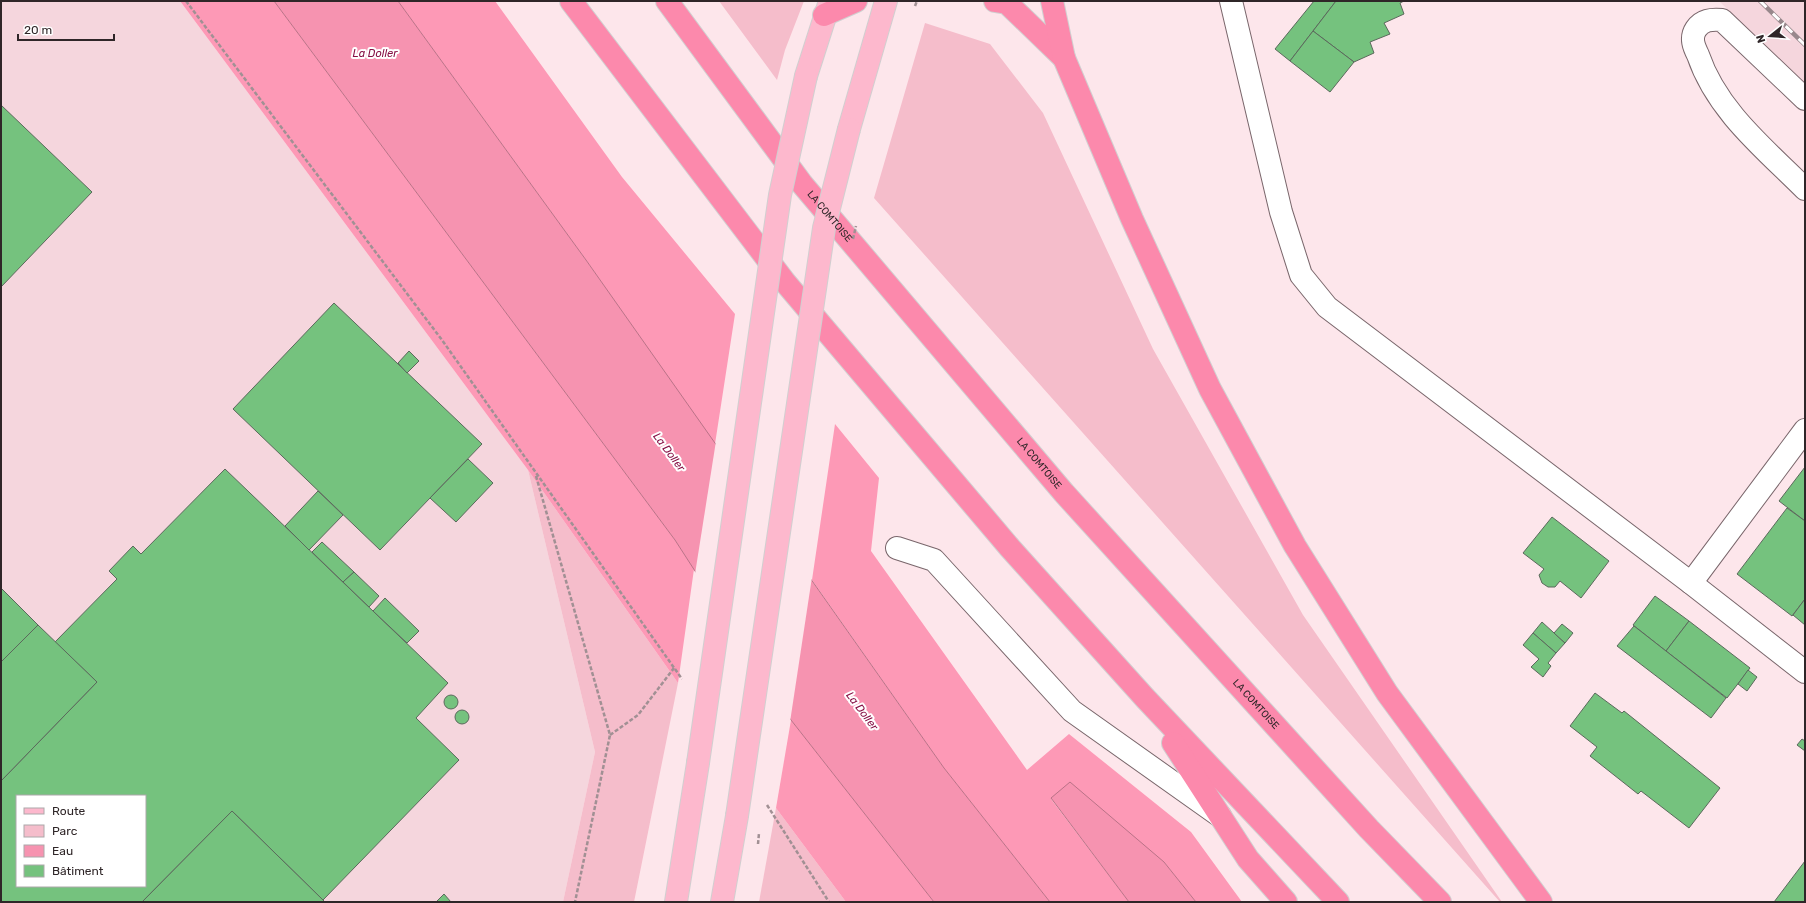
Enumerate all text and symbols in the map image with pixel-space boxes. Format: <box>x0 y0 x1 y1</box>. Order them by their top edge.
scale bar <box>18 16 114 42</box>
north arrow <box>1750 16 1790 56</box>
text: 20 m <box>24 23 52 37</box>
text: N <box>1754 33 1768 44</box>
water label: La Doller <box>353 47 398 60</box>
street label: LA COMTOISE <box>804 188 855 245</box>
water label: La Doller <box>650 430 688 474</box>
street label: LA COMTOISE <box>1014 436 1064 492</box>
street label: LA COMTOISE <box>1230 677 1282 732</box>
water label: La Doller <box>843 689 881 733</box>
legend <box>16 795 146 887</box>
text: Route <box>52 804 86 818</box>
text: Parc <box>52 824 78 838</box>
text: Eau <box>52 844 73 858</box>
text: Bâtiment <box>52 864 104 878</box>

